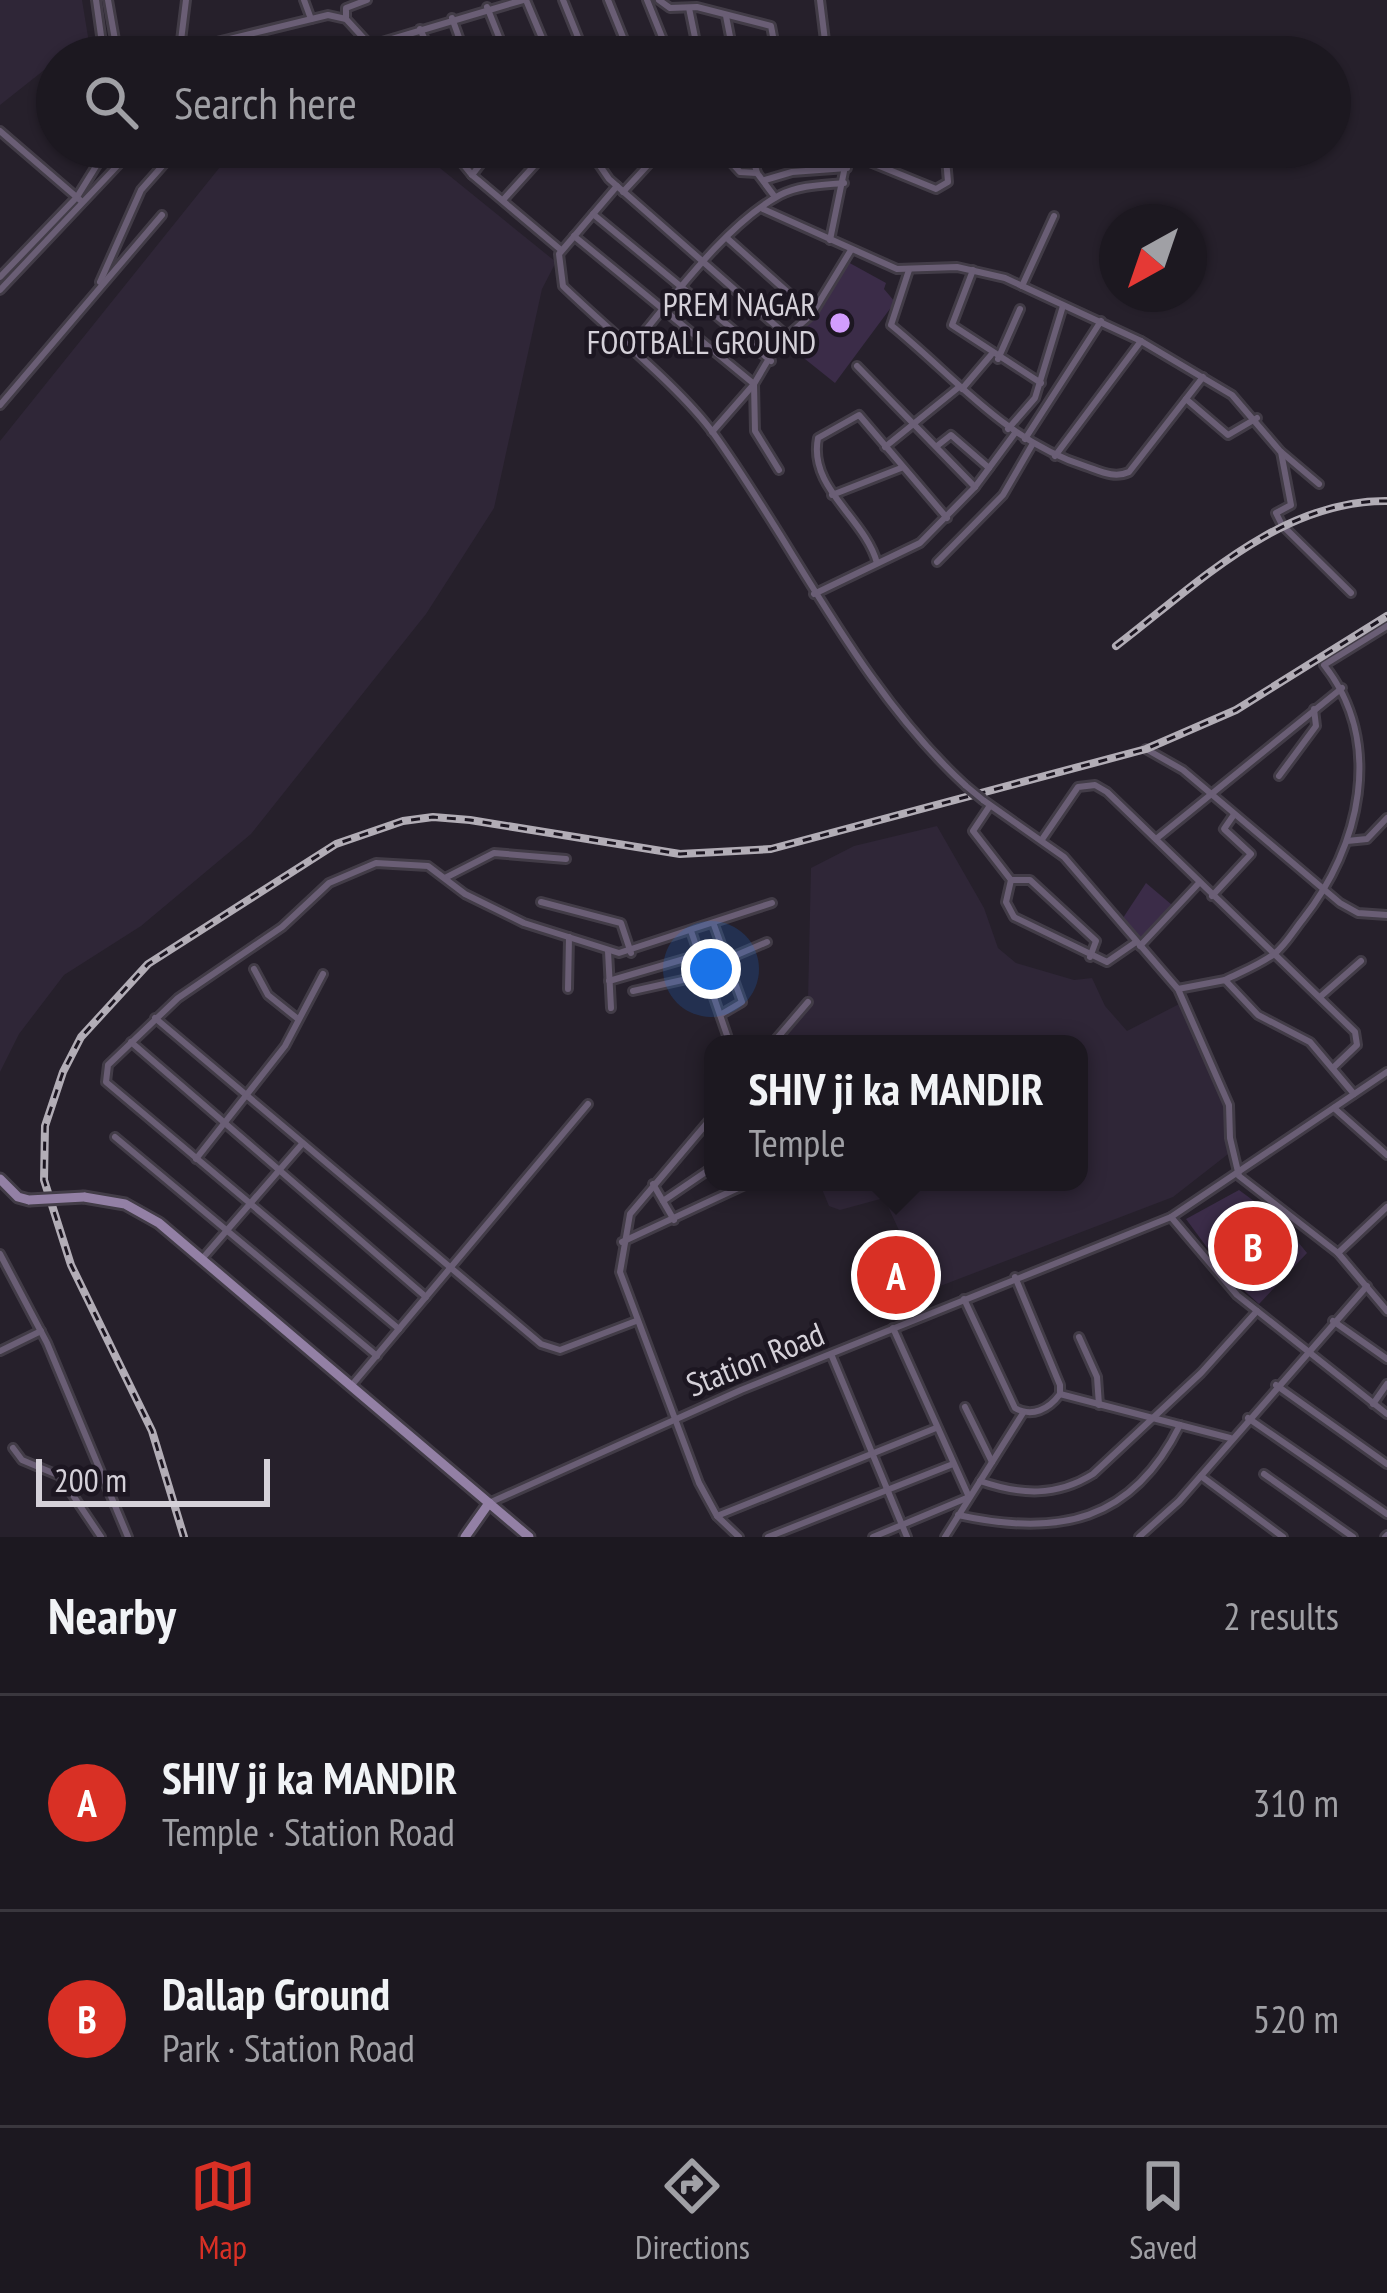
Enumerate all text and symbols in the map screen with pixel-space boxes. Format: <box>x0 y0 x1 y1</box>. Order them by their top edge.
search box <box>36 36 1351 168</box>
icon: search <box>78 69 144 135</box>
text: Search here <box>174 73 357 131</box>
north arrow <box>1099 204 1207 312</box>
place label: PREM NAGAR FOOTBALL GROUND <box>587 282 816 363</box>
marker: PREM NAGAR FOOTBALL GROUND <box>827 310 853 336</box>
your location <box>681 939 741 999</box>
popup <box>704 1035 1088 1191</box>
text: SHIV ji ka MANDIR <box>748 1059 1044 1117</box>
text: Temple <box>748 1117 846 1168</box>
pin: B <box>1214 1201 1292 1291</box>
pin: A <box>857 1230 935 1320</box>
street label: Station Road <box>680 1312 830 1406</box>
scale bar <box>36 1453 270 1506</box>
text: 200 m <box>54 1458 127 1501</box>
text: Nearby <box>48 1582 176 1648</box>
text: 2 results <box>1223 1590 1339 1641</box>
text: SHIV ji ka MANDIR <box>162 1748 457 1806</box>
text: A <box>77 1777 97 1828</box>
text: 310 m <box>1253 1777 1339 1828</box>
text: Temple · Station Road <box>162 1806 455 1857</box>
text: Dallap Ground <box>162 1964 390 2022</box>
text: B <box>77 1993 97 2044</box>
text: 520 m <box>1253 1993 1339 2044</box>
text: Park · Station Road <box>162 2022 415 2073</box>
tab: Map <box>190 2153 256 2268</box>
tab: Directions <box>635 2153 750 2268</box>
tab: Saved <box>1129 2153 1197 2268</box>

